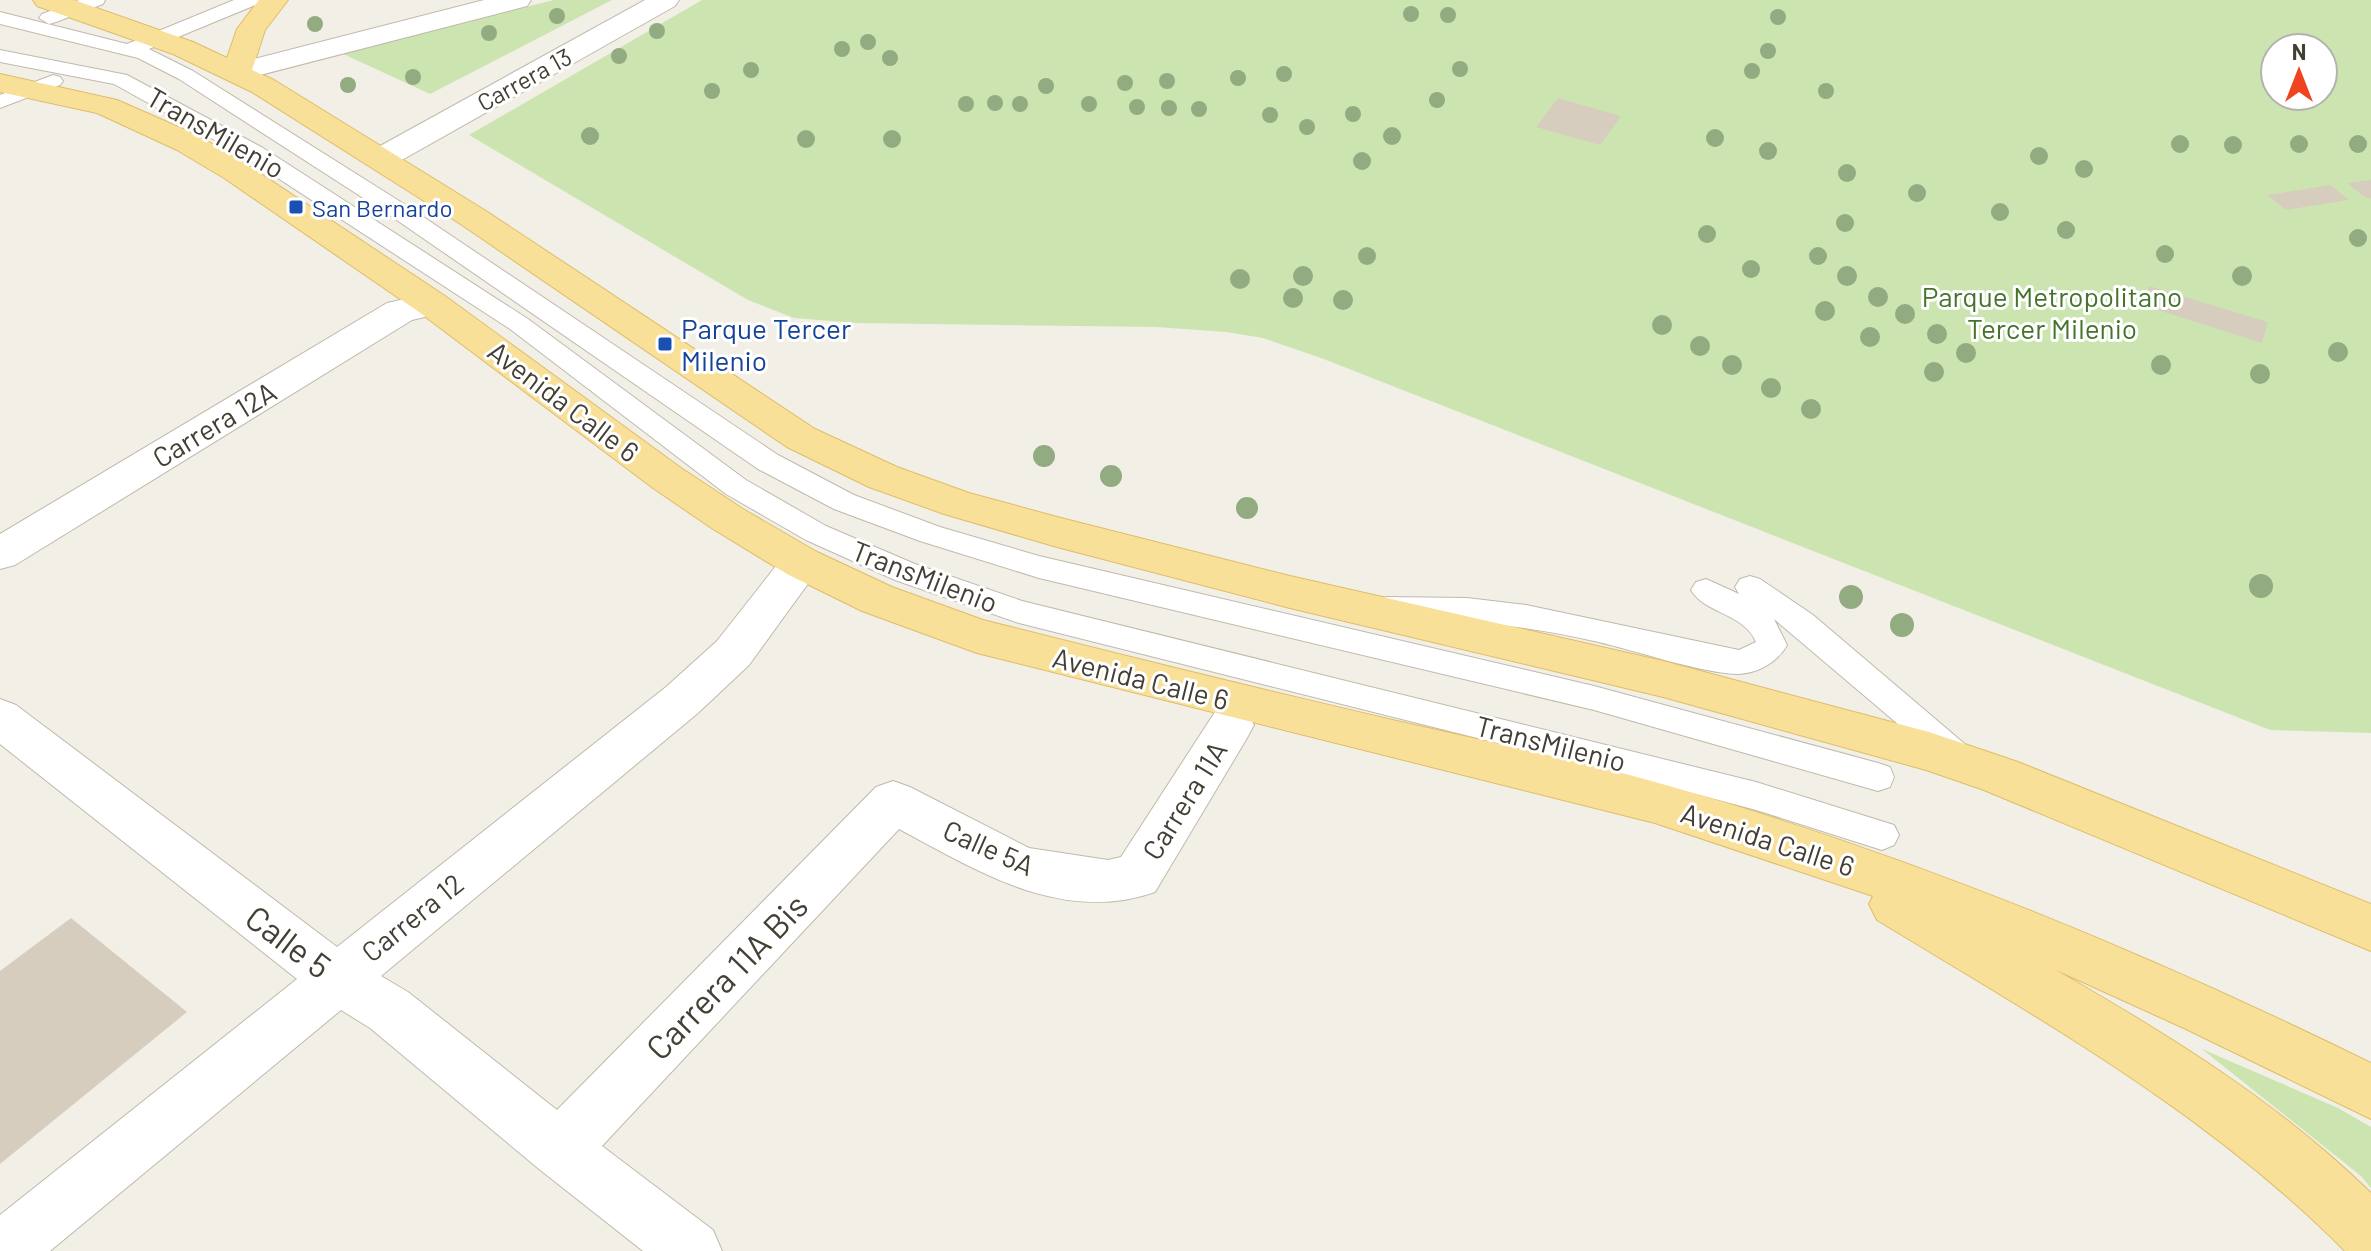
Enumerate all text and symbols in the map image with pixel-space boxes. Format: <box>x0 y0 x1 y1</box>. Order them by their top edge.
north arrow <box>2259 32 2339 112</box>
text: N <box>2292 38 2306 64</box>
street label: Carrera 13 <box>472 41 576 117</box>
street label: TransMilenio <box>141 79 291 185</box>
place label: San Bernardo <box>312 193 453 222</box>
marker: San Bernardo <box>287 198 305 216</box>
park label: Parque Metropolitano Tercer Milenio <box>1922 279 2182 345</box>
place label: Parque Tercer Milenio <box>681 311 851 377</box>
street label: Avenida Calle 6 <box>482 333 646 469</box>
marker: Parque Tercer Milenio <box>656 335 674 353</box>
street label: Carrera 12A <box>146 374 282 474</box>
street label: TransMilenio <box>847 533 1003 619</box>
street label: Avenida Calle 6 <box>1049 640 1233 716</box>
street label: TransMilenio <box>1472 708 1630 778</box>
street label: Carrera 11A <box>1134 735 1234 865</box>
street label: Avenida Calle 6 <box>1677 795 1859 883</box>
street label: Calle 5A <box>938 812 1040 882</box>
street label: Carrera 12 <box>354 866 470 968</box>
street label: Carrera 11A Bis <box>637 885 815 1067</box>
street label: Calle 5 <box>238 896 340 986</box>

